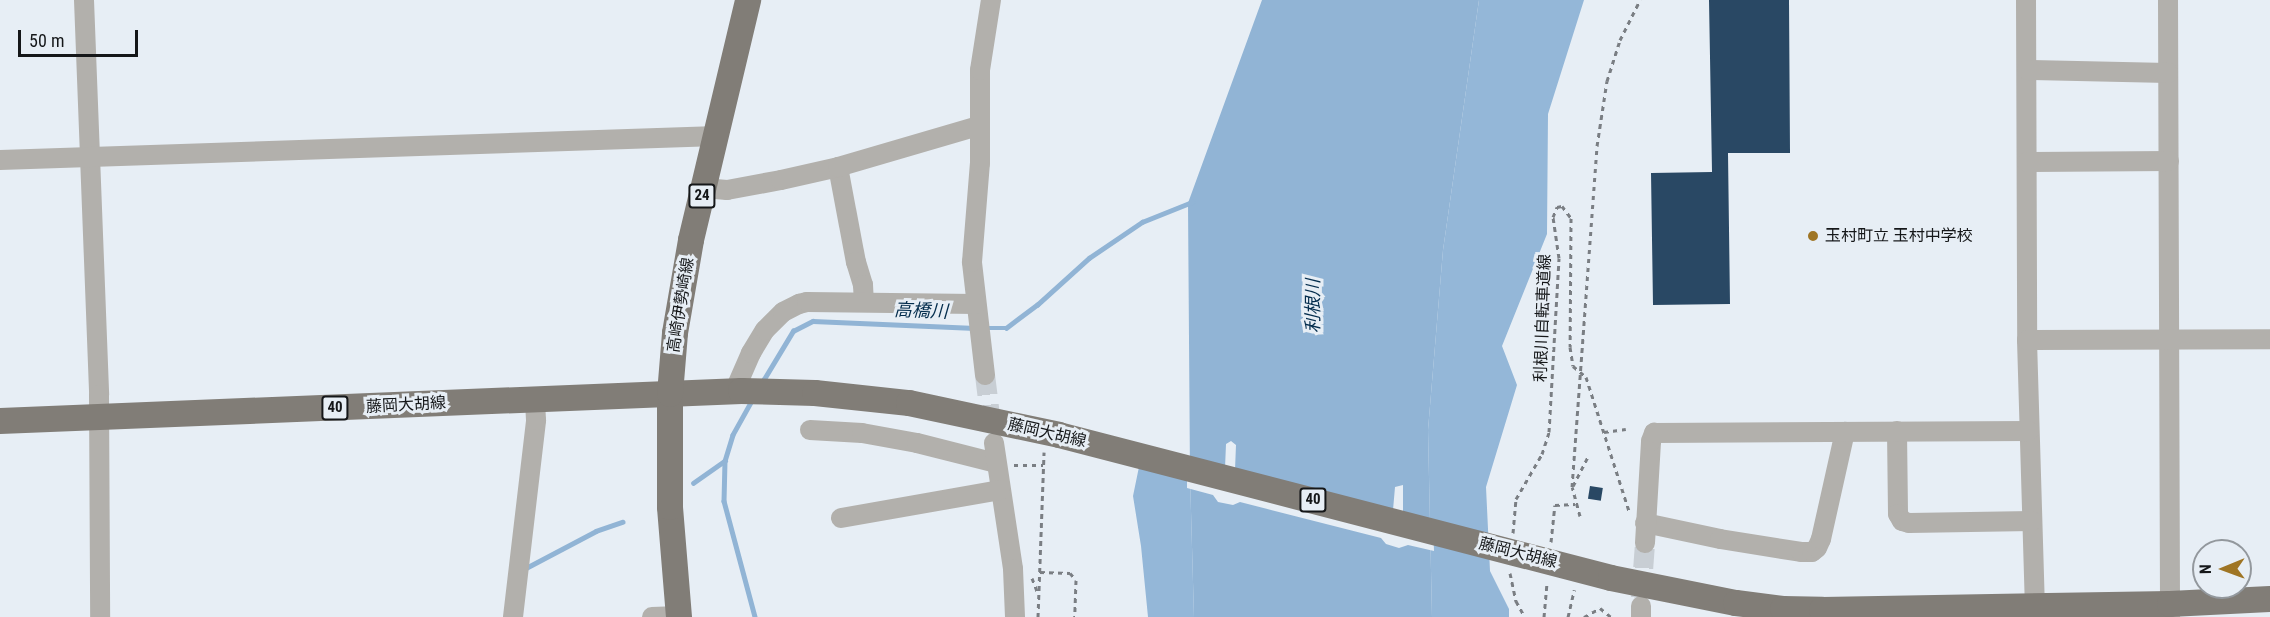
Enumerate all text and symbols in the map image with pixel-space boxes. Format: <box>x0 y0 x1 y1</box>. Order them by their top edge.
scale bar <box>21 18 141 56</box>
text: 50 m <box>29 30 64 51</box>
road number: 24 <box>687 184 717 208</box>
place label: 玉村町立 玉村中学校 <box>1825 226 1973 246</box>
marker: 玉村町立 玉村中学校 <box>1806 229 1820 243</box>
street label: 利根川自転車道線 <box>1531 254 1555 382</box>
street label: 高崎伊勢崎線 <box>664 256 698 354</box>
water label: 利根川 <box>1302 279 1324 333</box>
water label: 高橋川 <box>894 299 948 323</box>
street label: 藤岡大胡線 <box>366 393 446 417</box>
road number: 40 <box>320 396 350 420</box>
street label: 藤岡大胡線 <box>1006 415 1088 451</box>
road number: 40 <box>1298 488 1328 512</box>
street label: 藤岡大胡線 <box>1477 534 1559 572</box>
north arrow <box>2192 539 2252 599</box>
text: N <box>2196 564 2215 574</box>

